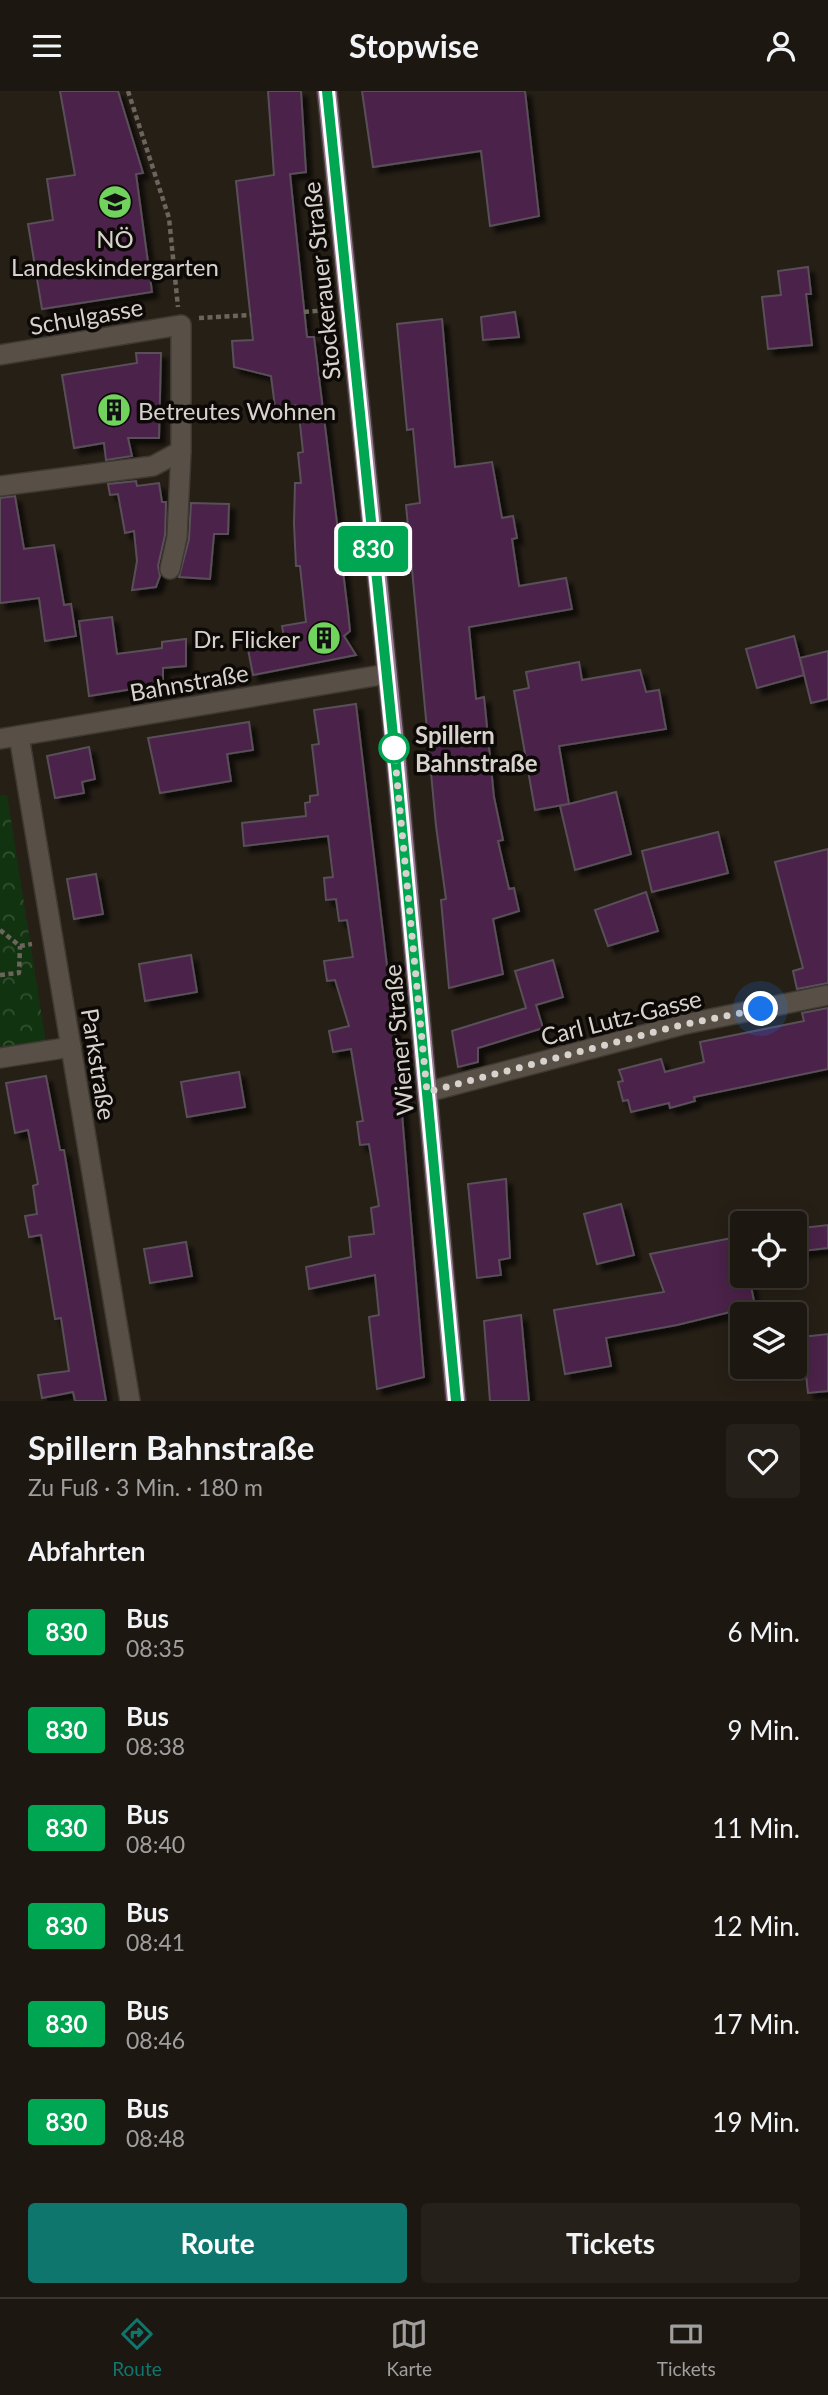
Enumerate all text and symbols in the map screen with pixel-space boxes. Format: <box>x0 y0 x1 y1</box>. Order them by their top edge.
text: Stopwise <box>349 26 479 65</box>
icon: menu <box>28 27 66 65</box>
icon: person <box>762 27 800 65</box>
street label: Stockerauer Straße <box>296 180 346 382</box>
school or university icon: NÖ Landeskindergarten <box>96 183 134 221</box>
place label: NÖ Landeskindergarten <box>11 224 219 281</box>
street label: Schulgasse <box>27 292 145 340</box>
building icon: Betreutes Wohnen <box>95 391 133 429</box>
place label: Betreutes Wohnen <box>138 396 336 425</box>
line badge: 830 <box>333 526 413 572</box>
text: 830 <box>352 534 394 563</box>
building icon: Dr. Flicker <box>305 619 343 657</box>
place label: Dr. Flicker <box>193 624 300 653</box>
street label: Bahnstraße <box>127 657 251 707</box>
place label: Spillern Bahnstraße <box>415 720 538 777</box>
marker: Spillern Bahnstraße <box>379 733 409 763</box>
street label: Wiener Straße <box>377 963 419 1117</box>
street label: Carl Lutz-Gasse <box>538 983 704 1051</box>
your location <box>743 991 778 1026</box>
street label: Parkstraße <box>76 1006 122 1122</box>
map controls <box>730 1211 807 1379</box>
button: locate <box>730 1211 807 1288</box>
button: layers <box>730 1302 807 1379</box>
button: heart <box>726 1424 800 1498</box>
text: Spillern Bahnstraße <box>28 1427 314 1467</box>
text: Zu Fuß · 3 Min. · 180 m <box>28 1473 263 1501</box>
text: Abfahrten <box>28 1535 146 1567</box>
text: Bus <box>126 1602 169 1634</box>
text: 6 Min. <box>727 1616 800 1648</box>
text: 830 <box>46 1617 87 1646</box>
text: 08:35 <box>126 1634 185 1662</box>
text: Bus <box>126 1700 169 1732</box>
text: 9 Min. <box>727 1714 800 1746</box>
text: 830 <box>46 1715 87 1744</box>
text: 08:38 <box>126 1732 185 1760</box>
text: Bus <box>126 1798 169 1830</box>
text: 11 Min. <box>712 1812 800 1844</box>
text: 830 <box>46 1813 87 1842</box>
text: 08:40 <box>126 1830 185 1858</box>
text: Bus <box>126 1896 169 1928</box>
text: 12 Min. <box>712 1910 800 1942</box>
text: 830 <box>46 1911 87 1940</box>
text: 08:41 <box>126 1928 185 1956</box>
text: Bus <box>126 1994 169 2026</box>
text: 17 Min. <box>712 2008 800 2040</box>
text: 830 <box>46 2009 87 2038</box>
text: 08:46 <box>126 2026 185 2054</box>
text: Bus <box>126 2092 169 2124</box>
text: 19 Min. <box>712 2106 800 2138</box>
text: 830 <box>46 2107 87 2136</box>
text: 08:48 <box>126 2124 185 2152</box>
button: Route <box>28 2203 407 2283</box>
button: Tickets <box>421 2203 800 2283</box>
tab: Route <box>112 2315 162 2380</box>
tab: Karte <box>386 2315 432 2380</box>
tab: Tickets <box>657 2315 716 2380</box>

